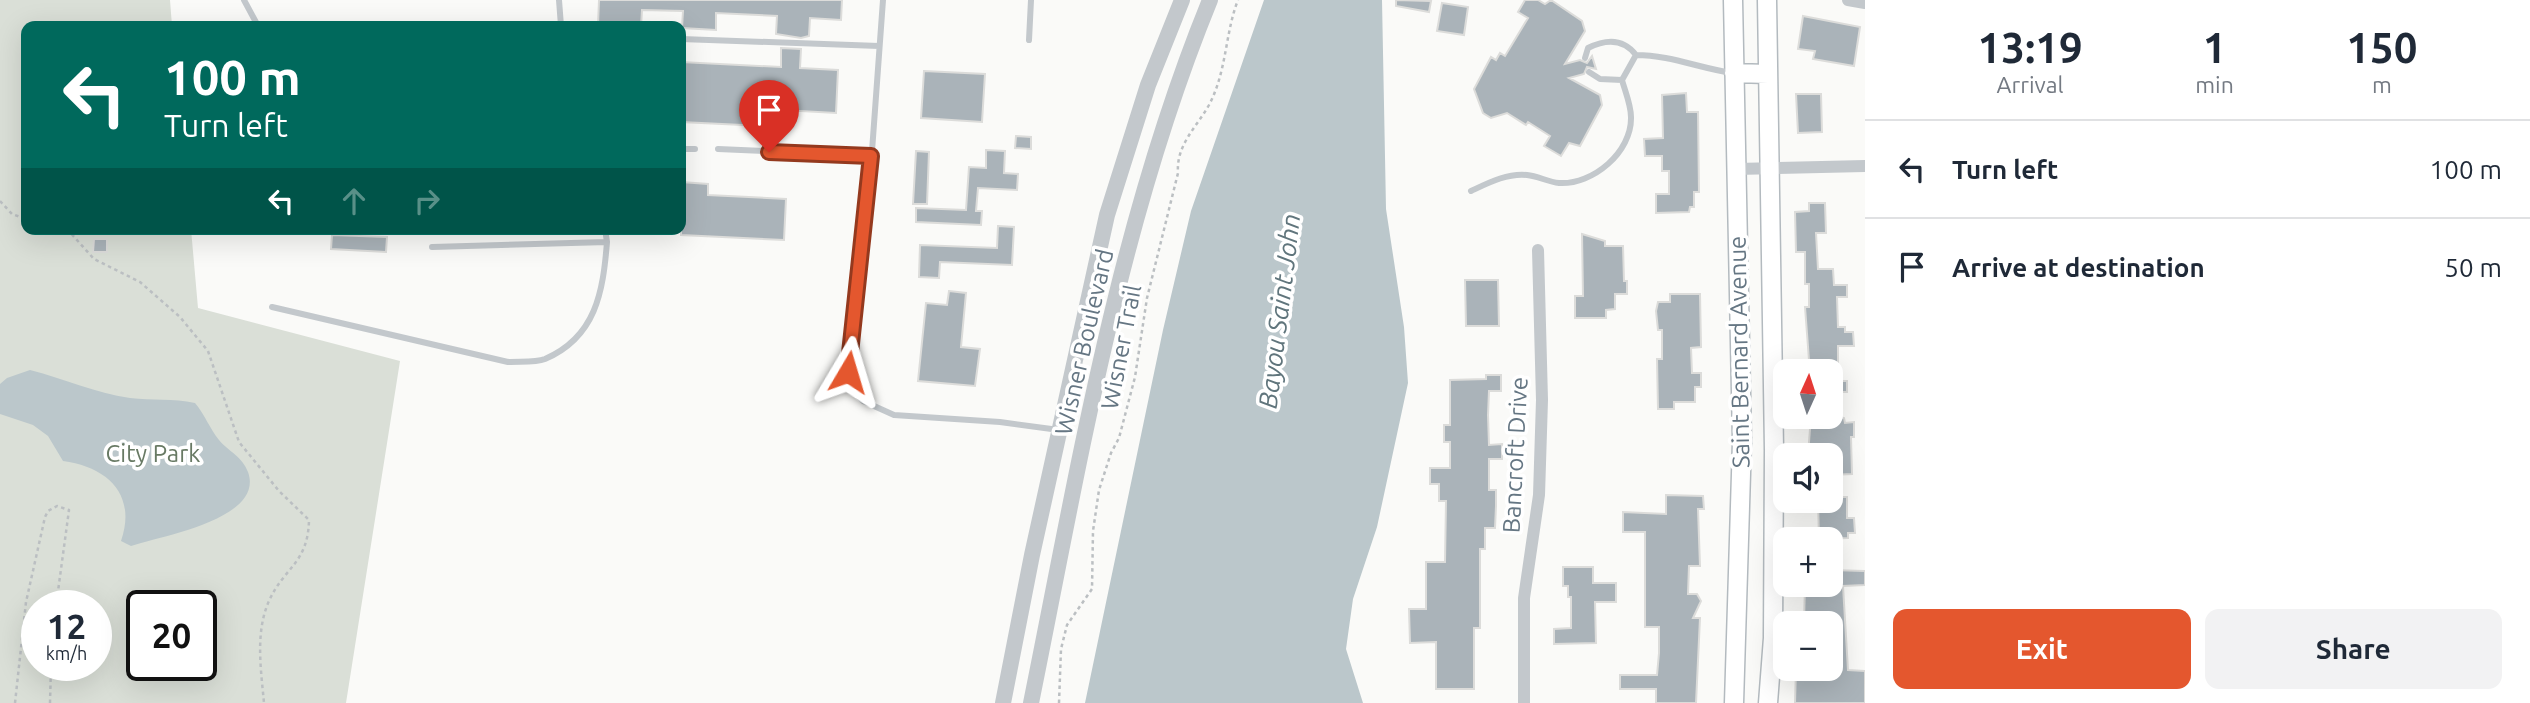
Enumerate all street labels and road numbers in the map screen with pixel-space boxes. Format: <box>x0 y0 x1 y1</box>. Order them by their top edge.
street label: Saint Bernard Avenue <box>1723 236 1755 468</box>
street label: Wisner Boulevard <box>1049 246 1119 438</box>
street label: Wisner Trail <box>1096 282 1146 412</box>
street label: Bancroft Drive <box>1497 376 1533 534</box>

